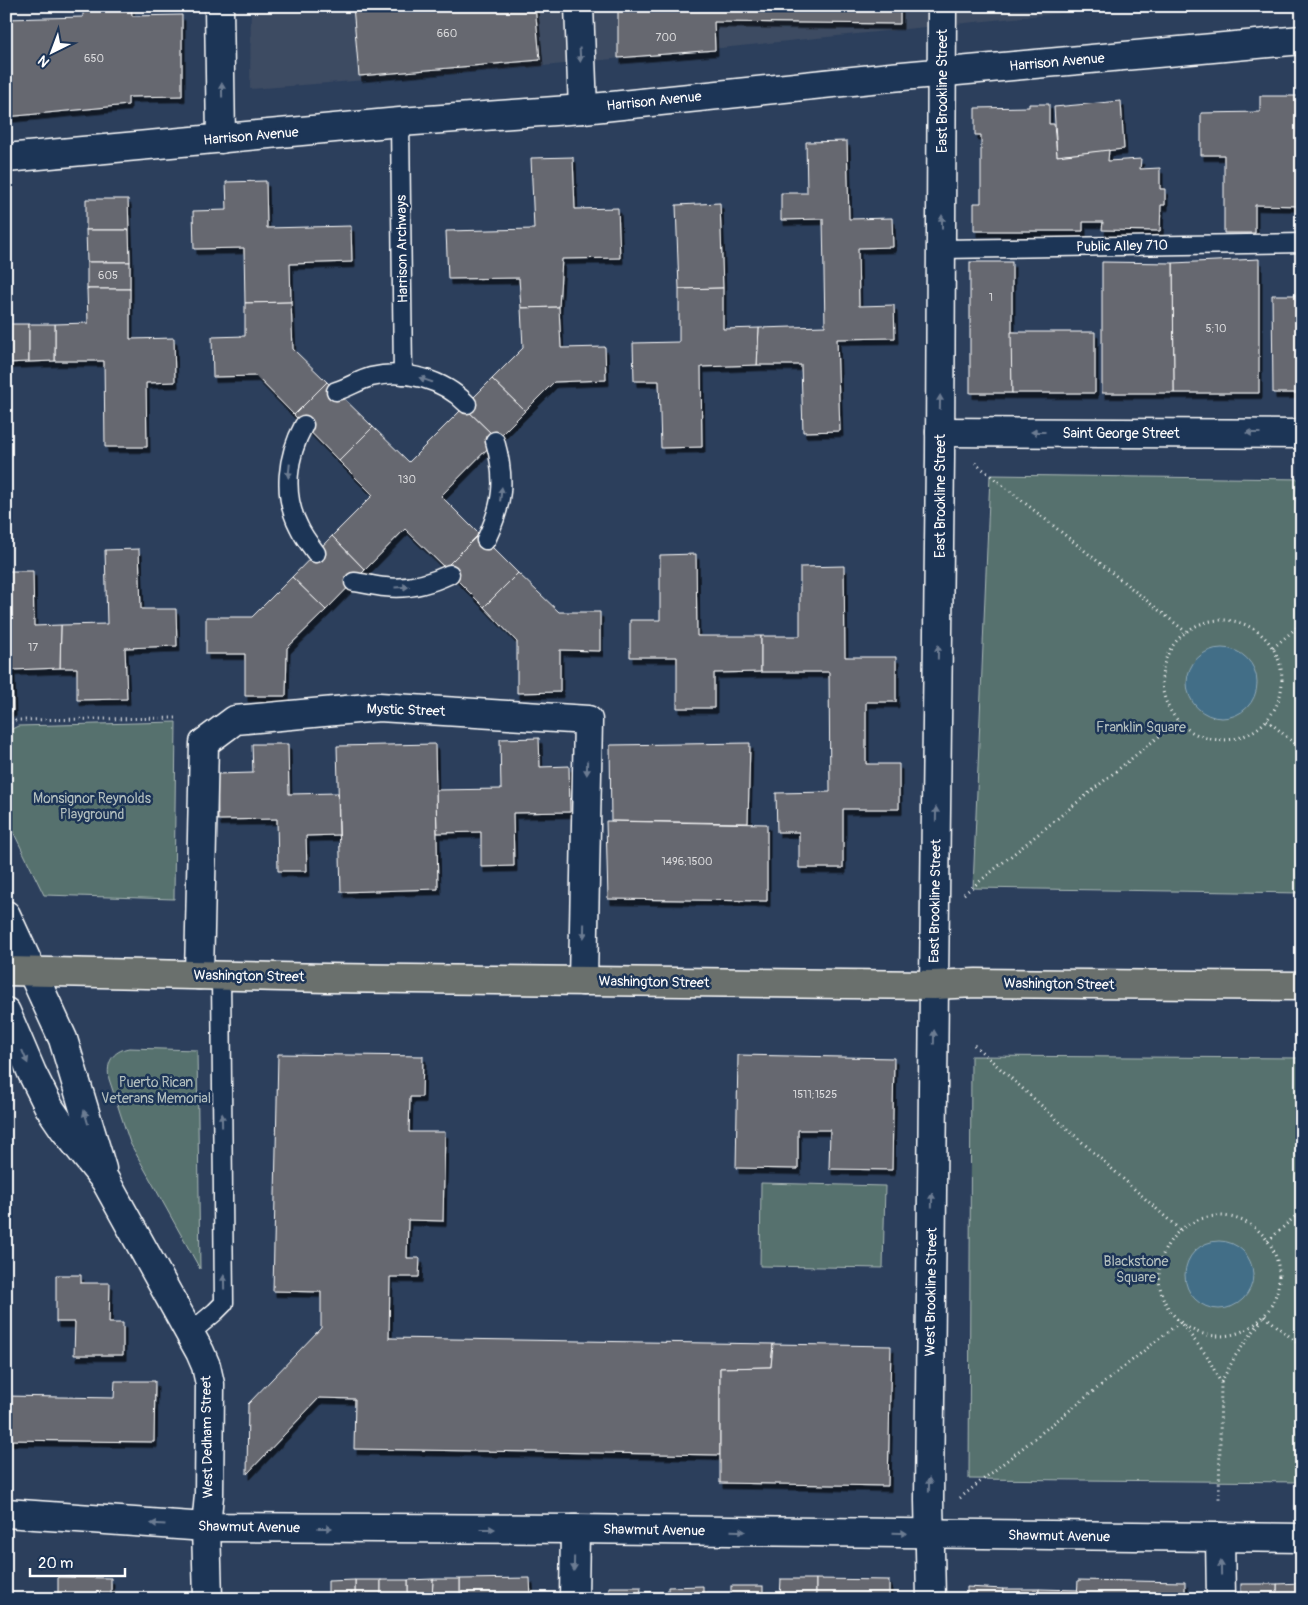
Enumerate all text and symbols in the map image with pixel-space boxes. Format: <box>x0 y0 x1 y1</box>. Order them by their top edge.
house number: 660 <box>437 27 457 40</box>
north arrow <box>28 28 78 78</box>
street label: East Brookline Street <box>934 29 951 153</box>
house number: 700 <box>656 31 676 44</box>
one-way arrow <box>577 47 585 63</box>
street label: Harrison Avenue <box>1009 49 1105 75</box>
text: N <box>34 52 53 71</box>
house number: 650 <box>84 52 104 65</box>
one-way arrow <box>217 82 225 98</box>
street label: Harrison Avenue <box>606 88 702 114</box>
street label: Harrison Avenue <box>203 123 299 149</box>
street label: Harrison Archways <box>393 194 411 303</box>
one-way arrow <box>938 213 946 229</box>
street label: Public Alley 710 <box>1076 237 1168 255</box>
house number: 605 <box>98 269 118 282</box>
house number: 1 <box>989 291 993 304</box>
house number: 5;10 <box>1206 322 1226 335</box>
one-way arrow <box>418 375 433 383</box>
one-way arrow <box>936 393 944 409</box>
street label: Saint George Street <box>1062 425 1180 442</box>
one-way arrow <box>1030 428 1046 436</box>
one-way arrow <box>1245 429 1261 437</box>
street label: East Brookline Street <box>932 434 949 558</box>
one-way arrow <box>285 464 293 480</box>
house number: 130 <box>398 473 416 486</box>
one-way arrow <box>497 486 505 502</box>
one-way arrow <box>394 583 410 591</box>
house number: 17 <box>28 641 38 654</box>
one-way arrow <box>934 643 942 659</box>
street label: Mystic Street <box>366 700 446 720</box>
park label: Franklin Square <box>1096 719 1186 736</box>
one-way arrow <box>583 761 591 777</box>
park label: Monsignor Reynolds Playground <box>33 790 152 823</box>
one-way arrow <box>932 806 940 822</box>
street label: East Brookline Street <box>925 839 945 963</box>
house number: 1496;1500 <box>661 855 713 868</box>
one-way arrow <box>579 923 587 939</box>
street label: Washington Street <box>194 967 305 985</box>
street label: Washington Street <box>599 973 710 991</box>
street label: Washington Street <box>1004 975 1115 993</box>
one-way arrow <box>930 1029 938 1045</box>
one-way arrow <box>22 1050 30 1064</box>
park label: Puerto Rican Veterans Memorial <box>101 1074 211 1107</box>
house number: 1511;1525 <box>793 1088 837 1101</box>
one-way arrow <box>82 1109 90 1124</box>
one-way arrow <box>218 1111 226 1127</box>
one-way arrow <box>928 1191 936 1207</box>
street label: West Brookline Street <box>921 1227 941 1357</box>
park label: Blackstone Square <box>1104 1253 1169 1286</box>
one-way arrow <box>220 1274 228 1290</box>
street label: West Dedham Street <box>197 1375 217 1499</box>
one-way arrow <box>925 1476 933 1492</box>
street label: Shawmut Avenue <box>198 1518 300 1536</box>
one-way arrow <box>150 1519 166 1527</box>
street label: Shawmut Avenue <box>603 1521 705 1539</box>
one-way arrow <box>317 1524 333 1532</box>
one-way arrow <box>480 1525 496 1533</box>
one-way arrow <box>730 1527 746 1535</box>
street label: Shawmut Avenue <box>1008 1527 1110 1545</box>
one-way arrow <box>892 1529 908 1537</box>
scale bar <box>30 1545 125 1577</box>
text: 20 m <box>38 1554 73 1573</box>
one-way arrow <box>570 1556 578 1572</box>
one-way arrow <box>1217 1560 1225 1576</box>

